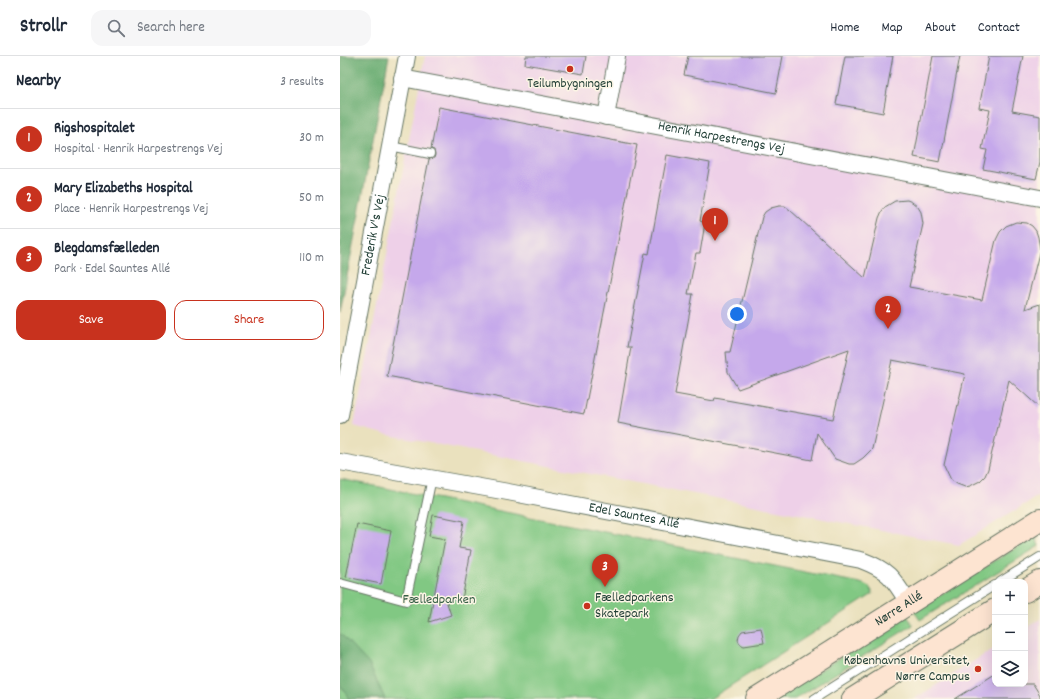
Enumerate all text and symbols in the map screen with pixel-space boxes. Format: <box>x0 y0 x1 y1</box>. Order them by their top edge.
search box <box>91 10 371 46</box>
text: Strollr <box>20 14 67 41</box>
icon: search <box>105 17 127 39</box>
text: Search here <box>137 17 205 39</box>
text: Home <box>830 18 859 38</box>
text: Map <box>881 18 903 38</box>
text: About <box>925 18 956 38</box>
text: Contact <box>978 18 1020 38</box>
marker: Teilumbygningen <box>565 64 575 74</box>
text: Nearby <box>16 70 60 94</box>
text: 3 results <box>280 73 324 92</box>
place label: Teilumbygningen <box>527 74 613 94</box>
street label: Henrik Harpestrengs Vej <box>656 116 787 160</box>
text: Rigshospitalet <box>54 118 135 140</box>
text: 1 <box>28 129 30 148</box>
text: 30 m <box>299 129 324 148</box>
text: Hospital · Henrik Harpestrengs Vej <box>54 140 223 159</box>
text: Mary Elizabeths Hospital <box>54 178 192 200</box>
text: 2 <box>26 189 32 208</box>
text: 50 m <box>299 189 324 208</box>
street label: Frederik V's Vej <box>356 193 391 277</box>
text: Place · Henrik Harpestrengs Vej <box>54 200 209 219</box>
pin: 1 <box>702 208 728 241</box>
text: Blegdamsfælleden <box>54 238 159 260</box>
text: 3 <box>26 249 32 268</box>
text: 110 m <box>299 249 324 268</box>
text: Park · Edel Sauntes Allé <box>54 260 170 279</box>
pin: 2 <box>875 296 901 329</box>
button: Save <box>16 300 166 340</box>
button: Share <box>174 300 324 340</box>
your location <box>727 304 747 324</box>
street label: Edel Sauntes Allé <box>587 498 681 535</box>
pin: 3 <box>592 554 618 587</box>
map controls <box>992 579 1028 687</box>
button: + <box>992 579 1028 615</box>
street label: Nørre Allé <box>871 586 927 632</box>
place label: Fælledparkens Skatepark <box>595 588 674 624</box>
park label: Fælledparken <box>403 590 475 610</box>
marker: Fælledparkens Skatepark <box>582 601 592 611</box>
button: − <box>992 615 1028 651</box>
place label: Københavns Universitet, Nørre Campus <box>844 651 970 687</box>
button: layers <box>992 651 1028 687</box>
marker: Københavns Universitet, Nørre Campus <box>973 664 983 674</box>

